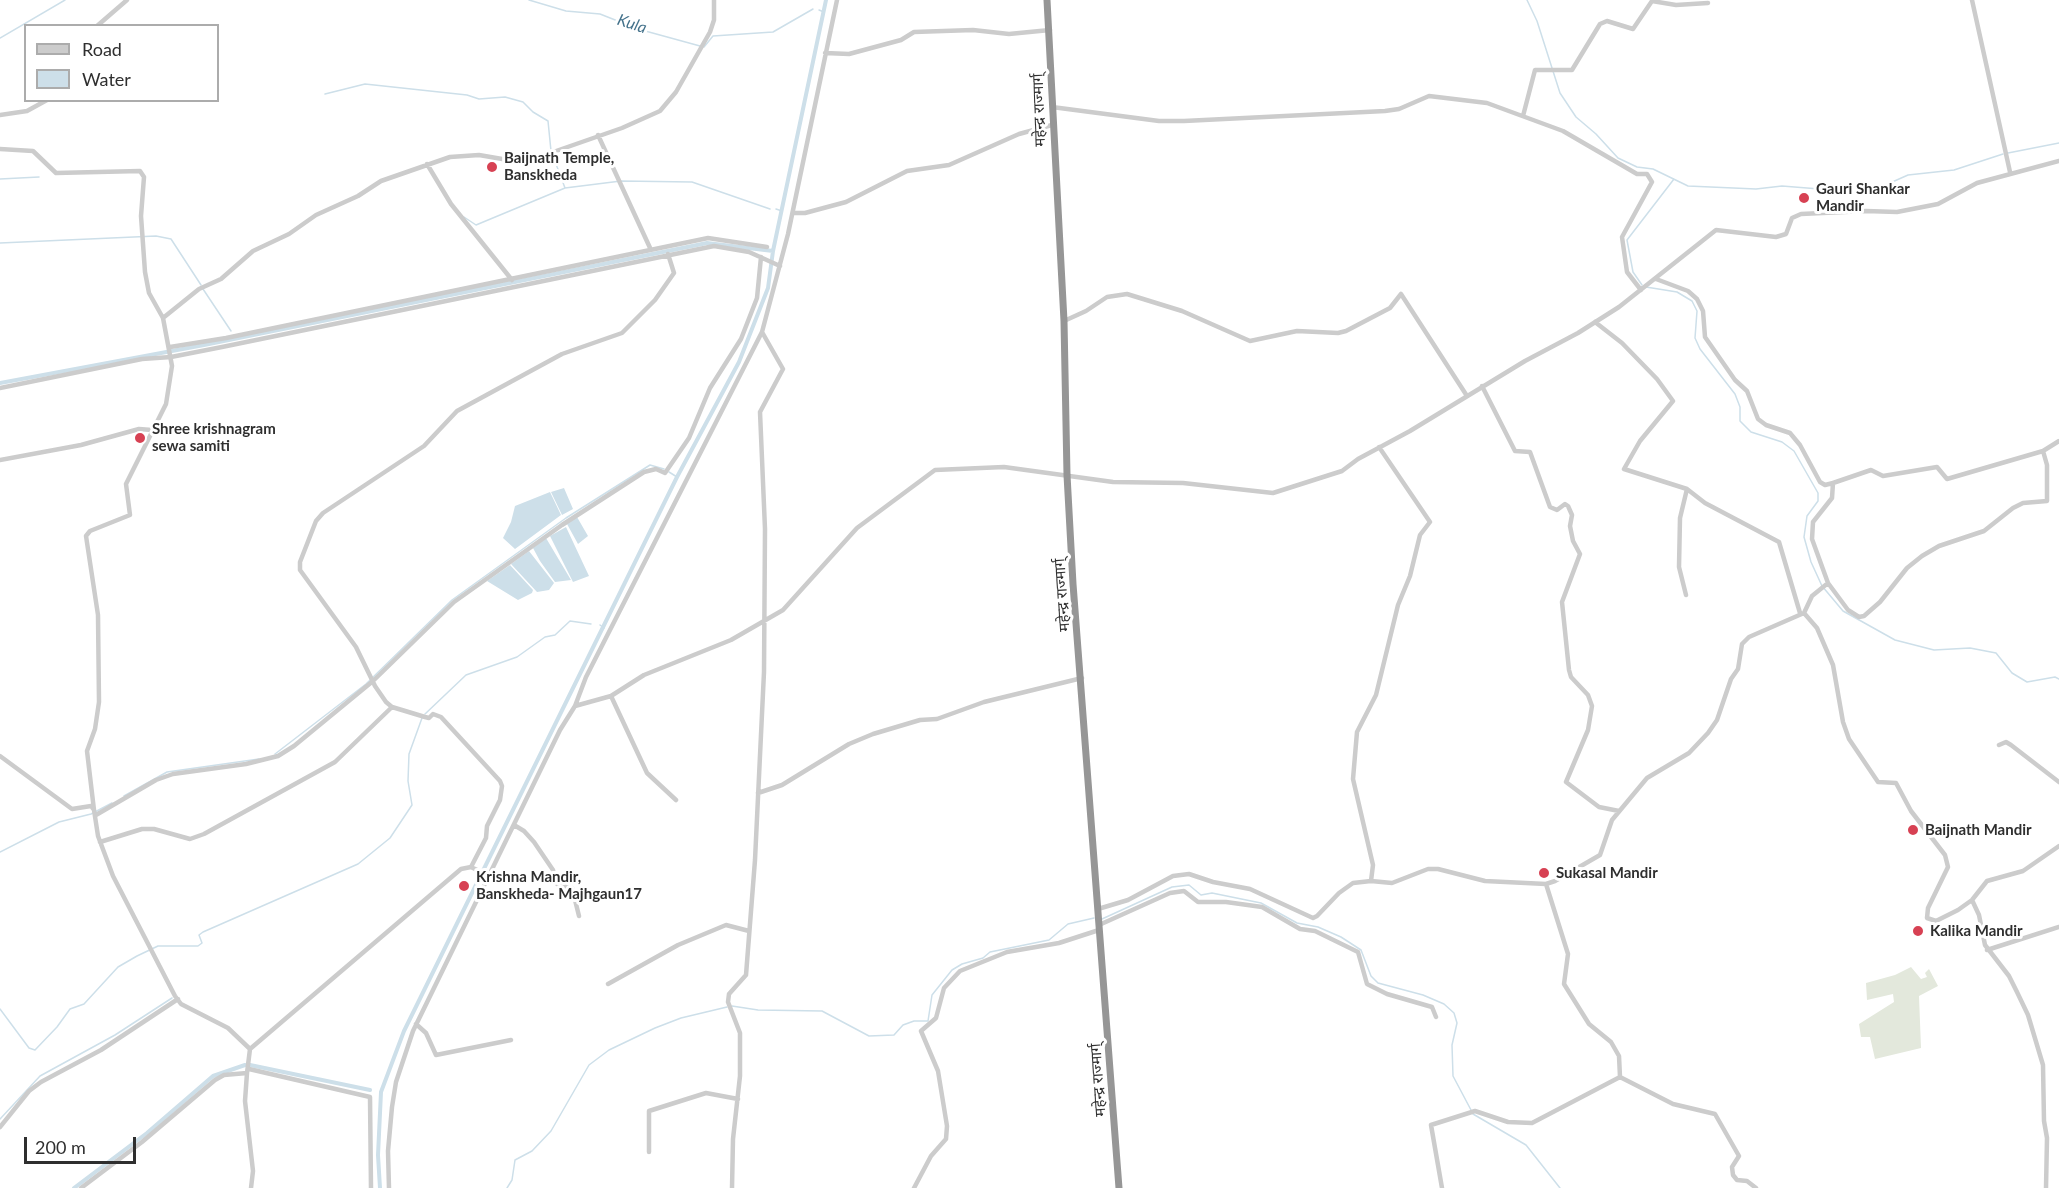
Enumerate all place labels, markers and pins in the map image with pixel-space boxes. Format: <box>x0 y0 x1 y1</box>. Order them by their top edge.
place label: Baijnath Temple, Banskheda <box>504 149 614 184</box>
marker: Baijnath Temple, Banskheda <box>485 160 499 174</box>
place label: Gauri Shankar Mandir <box>1816 180 1910 215</box>
marker: Gauri Shankar Mandir <box>1797 191 1811 205</box>
place label: Shree krishnagram sewa samiti <box>152 420 276 455</box>
marker: Shree krishnagram sewa samiti <box>133 431 147 445</box>
place label: Baijnath Mandir <box>1925 821 2032 839</box>
marker: Baijnath Mandir <box>1906 823 1920 837</box>
place label: Sukasal Mandir <box>1556 864 1658 882</box>
marker: Sukasal Mandir <box>1537 866 1551 880</box>
place label: Krishna Mandir, Banskheda- Majhgaun17 <box>476 868 642 903</box>
marker: Krishna Mandir, Banskheda- Majhgaun17 <box>457 879 471 893</box>
place label: Kalika Mandir <box>1930 922 2023 940</box>
marker: Kalika Mandir <box>1911 924 1925 938</box>

